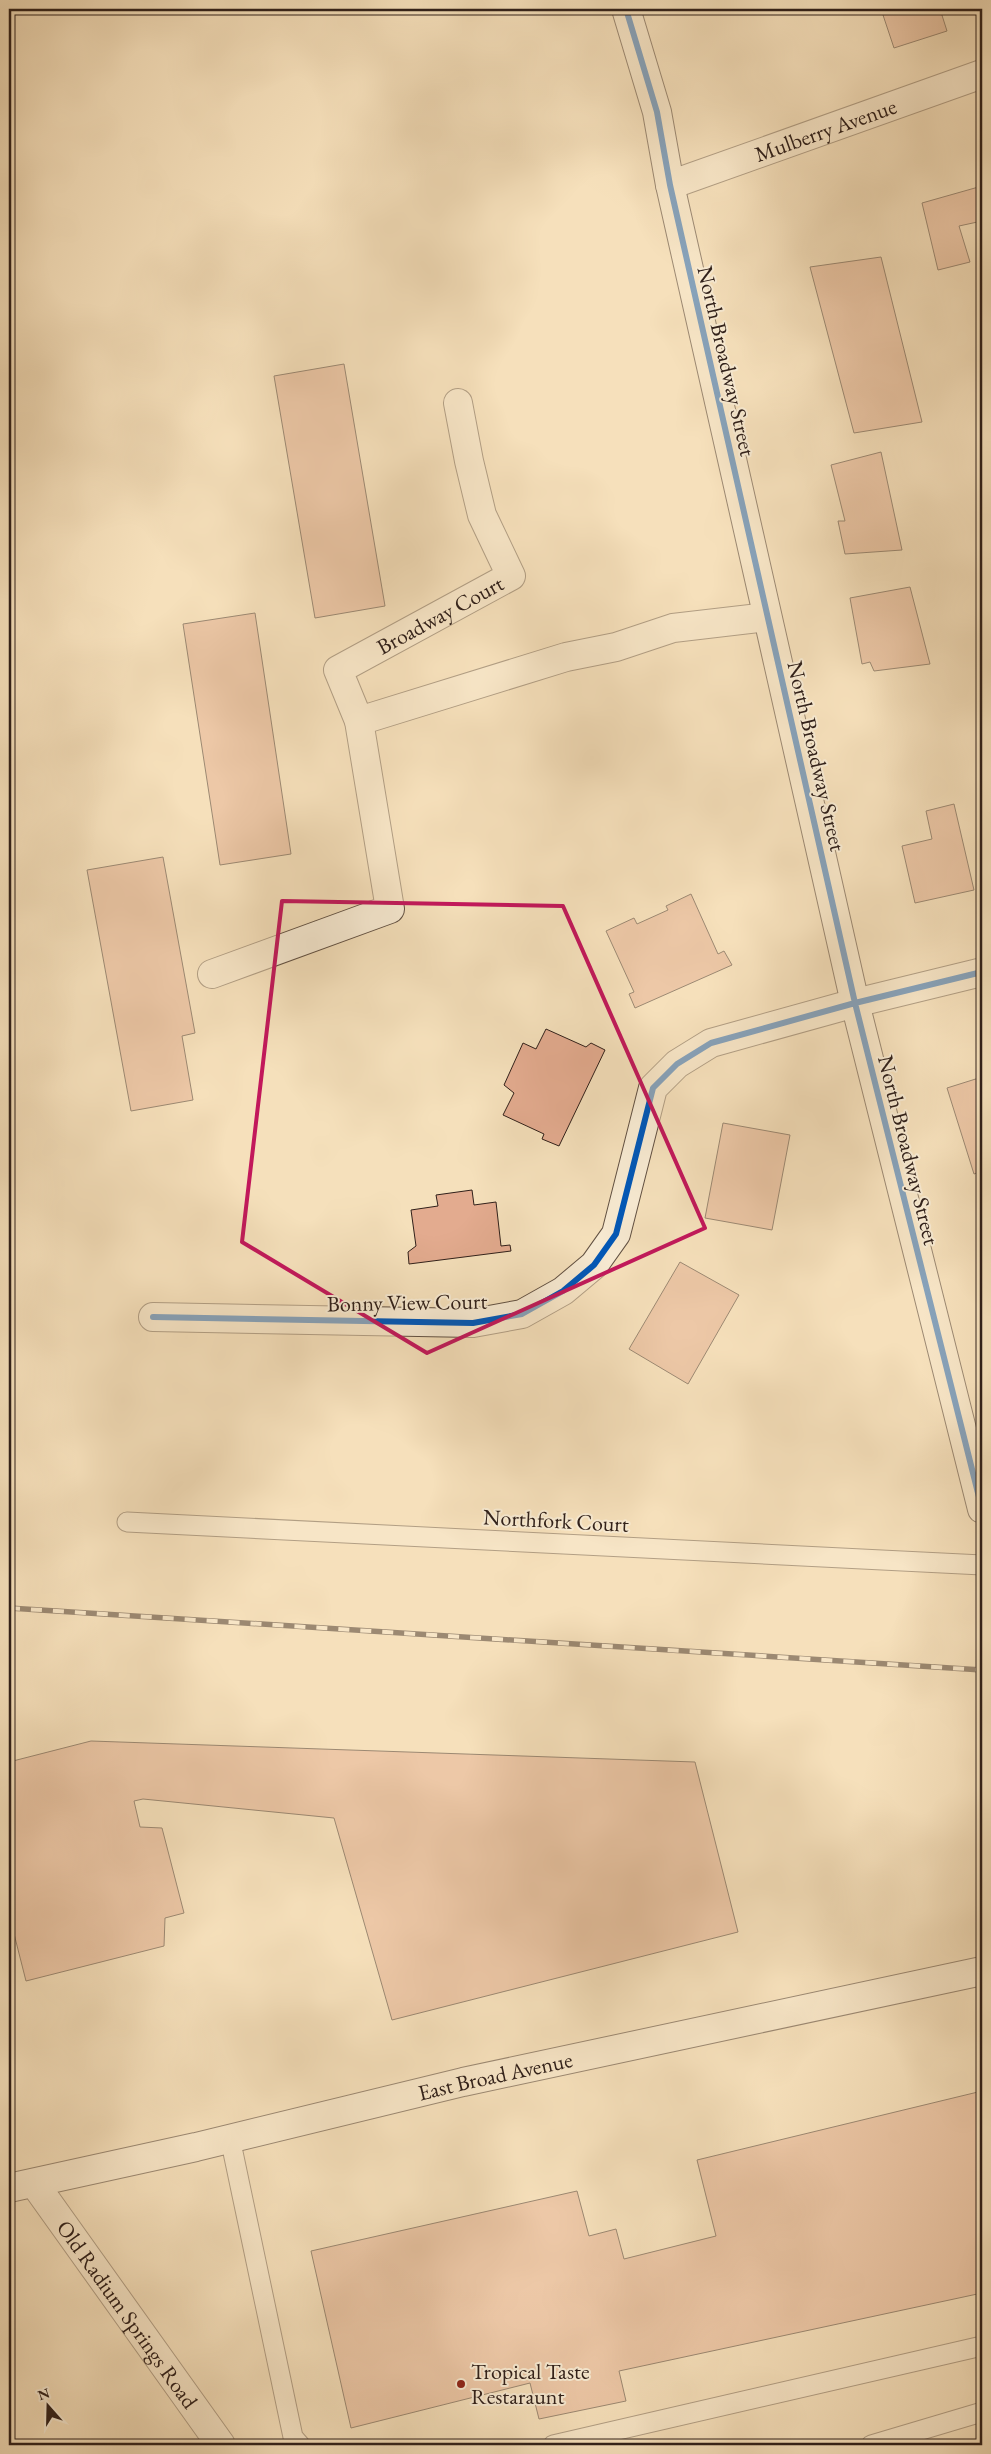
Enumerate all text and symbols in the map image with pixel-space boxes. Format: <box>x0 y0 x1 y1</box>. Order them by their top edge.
street label: Mulberry Avenue <box>751 91 901 169</box>
street label: North Broadway Street <box>690 263 763 459</box>
street label: Broadway Court <box>371 569 509 661</box>
street label: North Broadway Street <box>780 658 853 854</box>
street label: North Broadway Street <box>871 1052 946 1248</box>
street label: Bonny View Court <box>327 1287 488 1318</box>
street label: Northfork Court <box>482 1502 630 1539</box>
street label: East Broad Avenue <box>415 2045 576 2107</box>
street label: Old Radium Springs Road <box>50 2214 205 2415</box>
place label: Tropical Taste Restaraunt <box>471 2357 590 2411</box>
marker: Tropical Taste Restaraunt <box>455 2378 467 2390</box>
north arrow <box>22 2382 72 2432</box>
text: N <box>35 2383 53 2404</box>

